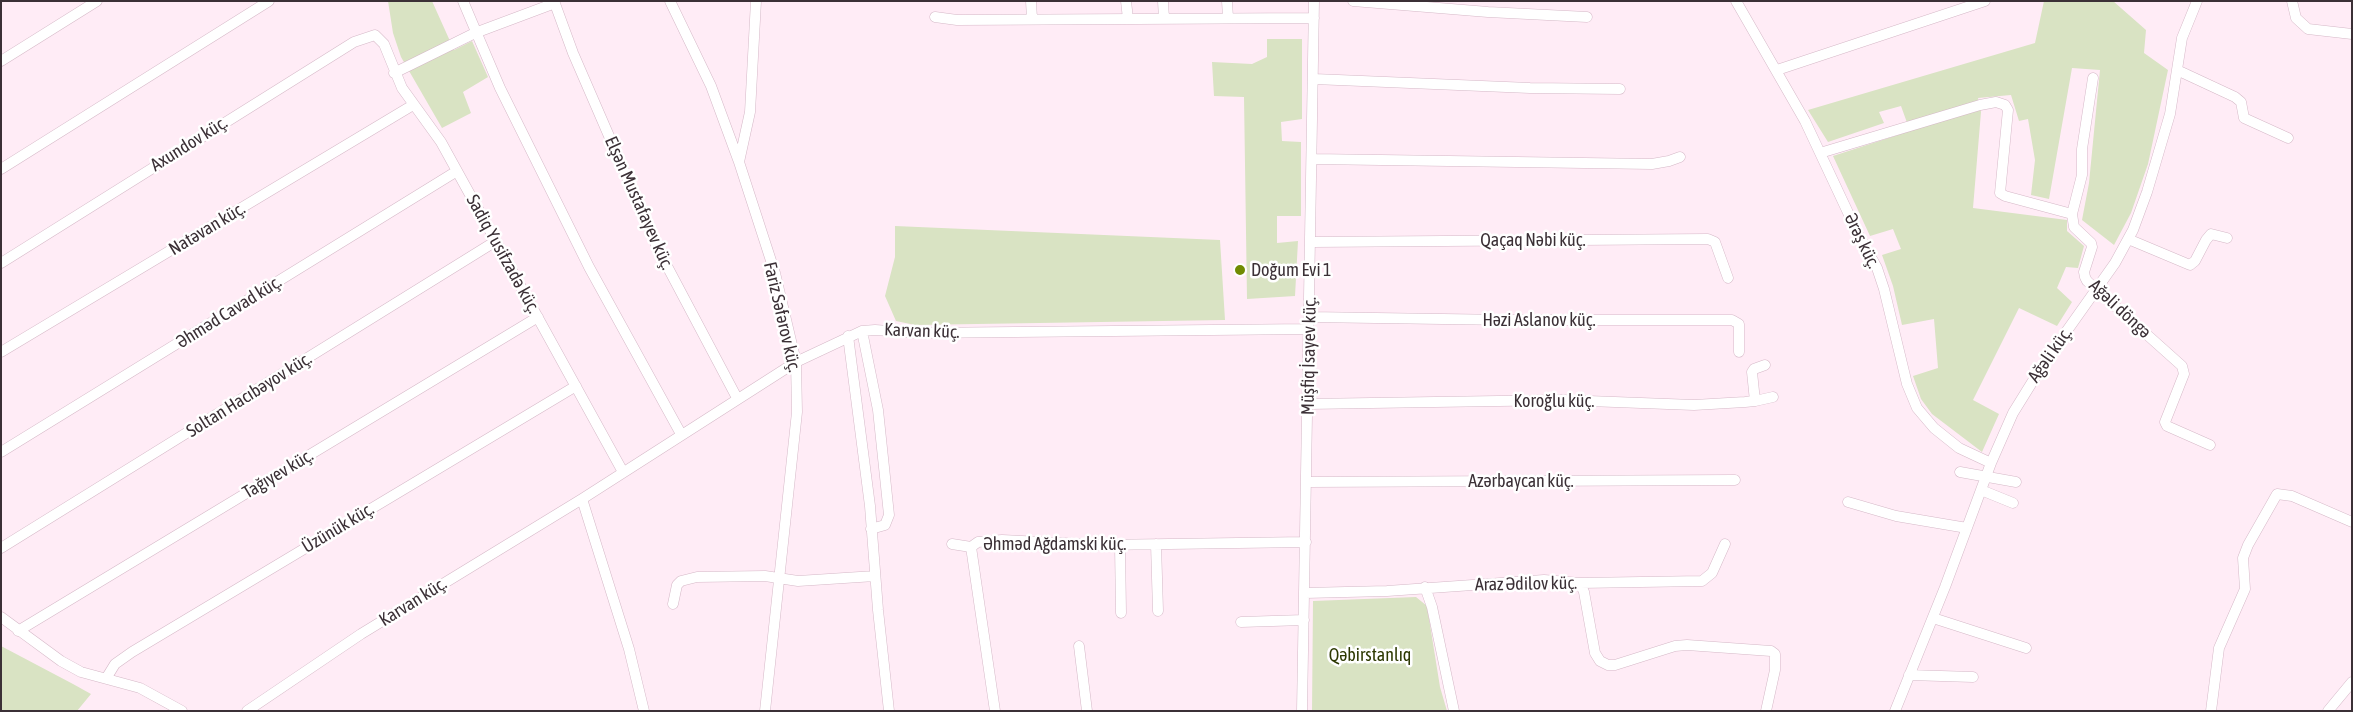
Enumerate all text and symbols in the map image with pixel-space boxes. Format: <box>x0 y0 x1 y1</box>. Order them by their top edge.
street label: Axundov küç. <box>147 112 231 176</box>
street label: Elşən Mustafayev küç. <box>600 133 678 273</box>
street label: Sadiq Yusifzadə küç. <box>461 191 545 317</box>
street label: Natəvan küç. <box>165 198 249 260</box>
street label: Ərəş küç. <box>1840 210 1884 272</box>
street label: Qaçaq Nəbi küç. <box>1480 229 1586 251</box>
place label: Doğum Evi 1 <box>1251 259 1332 281</box>
street label: Fariz Səfərov küç. <box>759 260 805 374</box>
marker: Doğum Evi 1 <box>1233 263 1247 277</box>
street label: Əhməd Cavad küç. <box>172 271 286 353</box>
street label: Ağəli döngə <box>2084 275 2156 343</box>
street label: Müşfiq İsayev küç. <box>1297 297 1321 415</box>
street label: Həzi Aslanov küç. <box>1482 309 1596 331</box>
street label: Karvan küç. <box>884 319 960 343</box>
street label: Ağəli küç. <box>2023 323 2077 387</box>
street label: Soltan Hacıbəyov küç. <box>182 348 316 442</box>
street label: Koroğlu küç. <box>1514 390 1594 412</box>
street label: Tağıyev küç. <box>239 445 317 503</box>
street label: Azərbaycan küç. <box>1468 470 1574 492</box>
street label: Üzünük küç. <box>298 498 378 558</box>
street label: Əhməd Ağdamski küç. <box>983 533 1127 555</box>
street label: Araz Ədilov küç. <box>1475 572 1577 596</box>
street label: Karvan küç. <box>375 573 451 631</box>
park label: Qəbirstanlıq <box>1329 644 1411 666</box>

